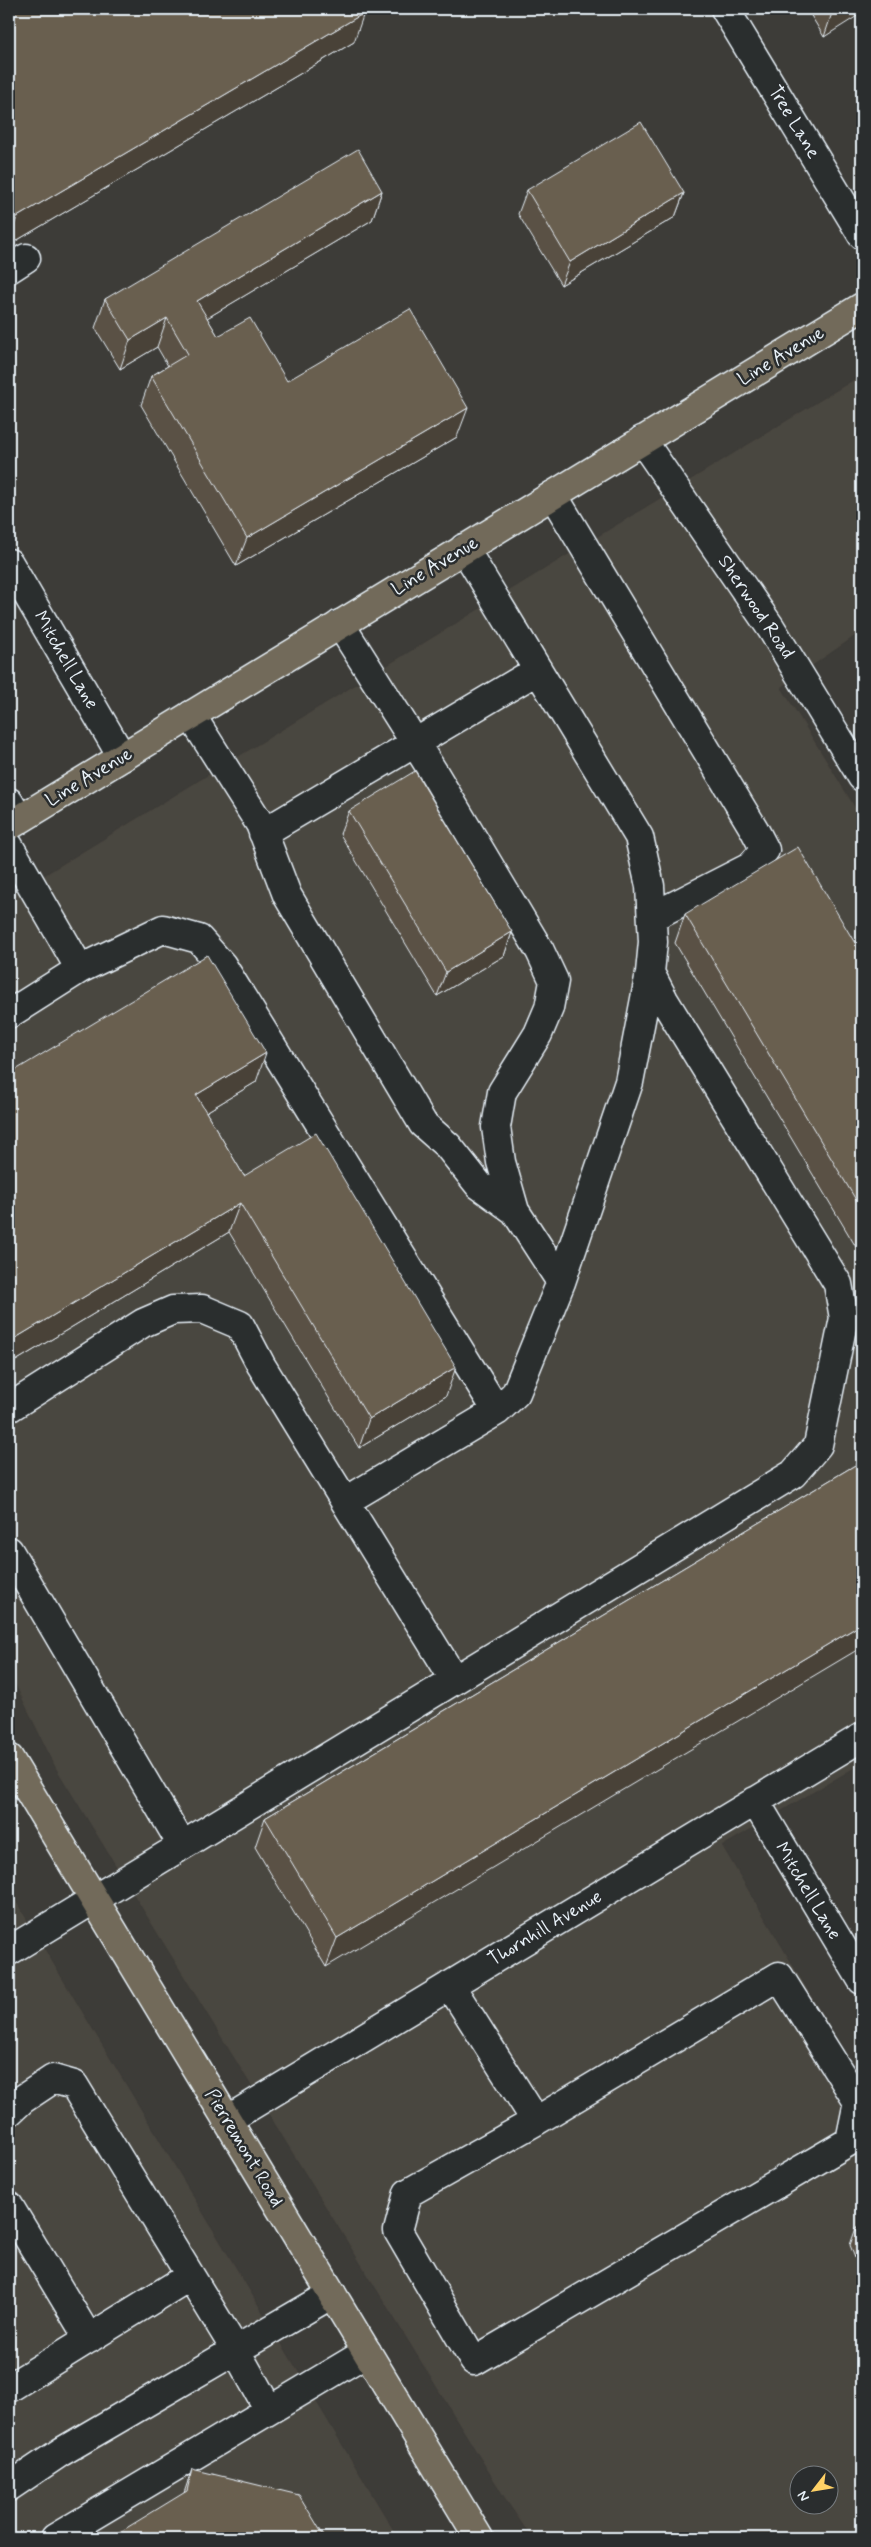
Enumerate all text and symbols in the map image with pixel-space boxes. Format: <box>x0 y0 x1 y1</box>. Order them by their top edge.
street label: Tree Lane <box>762 81 826 163</box>
street label: Line Avenue <box>733 320 829 392</box>
street label: Line Avenue <box>387 530 483 602</box>
street label: Sherwood Road <box>712 550 800 664</box>
street label: Mitchell Lane <box>28 606 104 714</box>
street label: Line Avenue <box>41 741 137 813</box>
street label: Mitchell Lane <box>769 1838 847 1944</box>
street label: Thornhill Avenue <box>483 1884 607 1972</box>
street label: Pierremont Road <box>199 2084 289 2212</box>
north arrow <box>788 2464 838 2514</box>
text: N <box>794 2488 814 2505</box>

